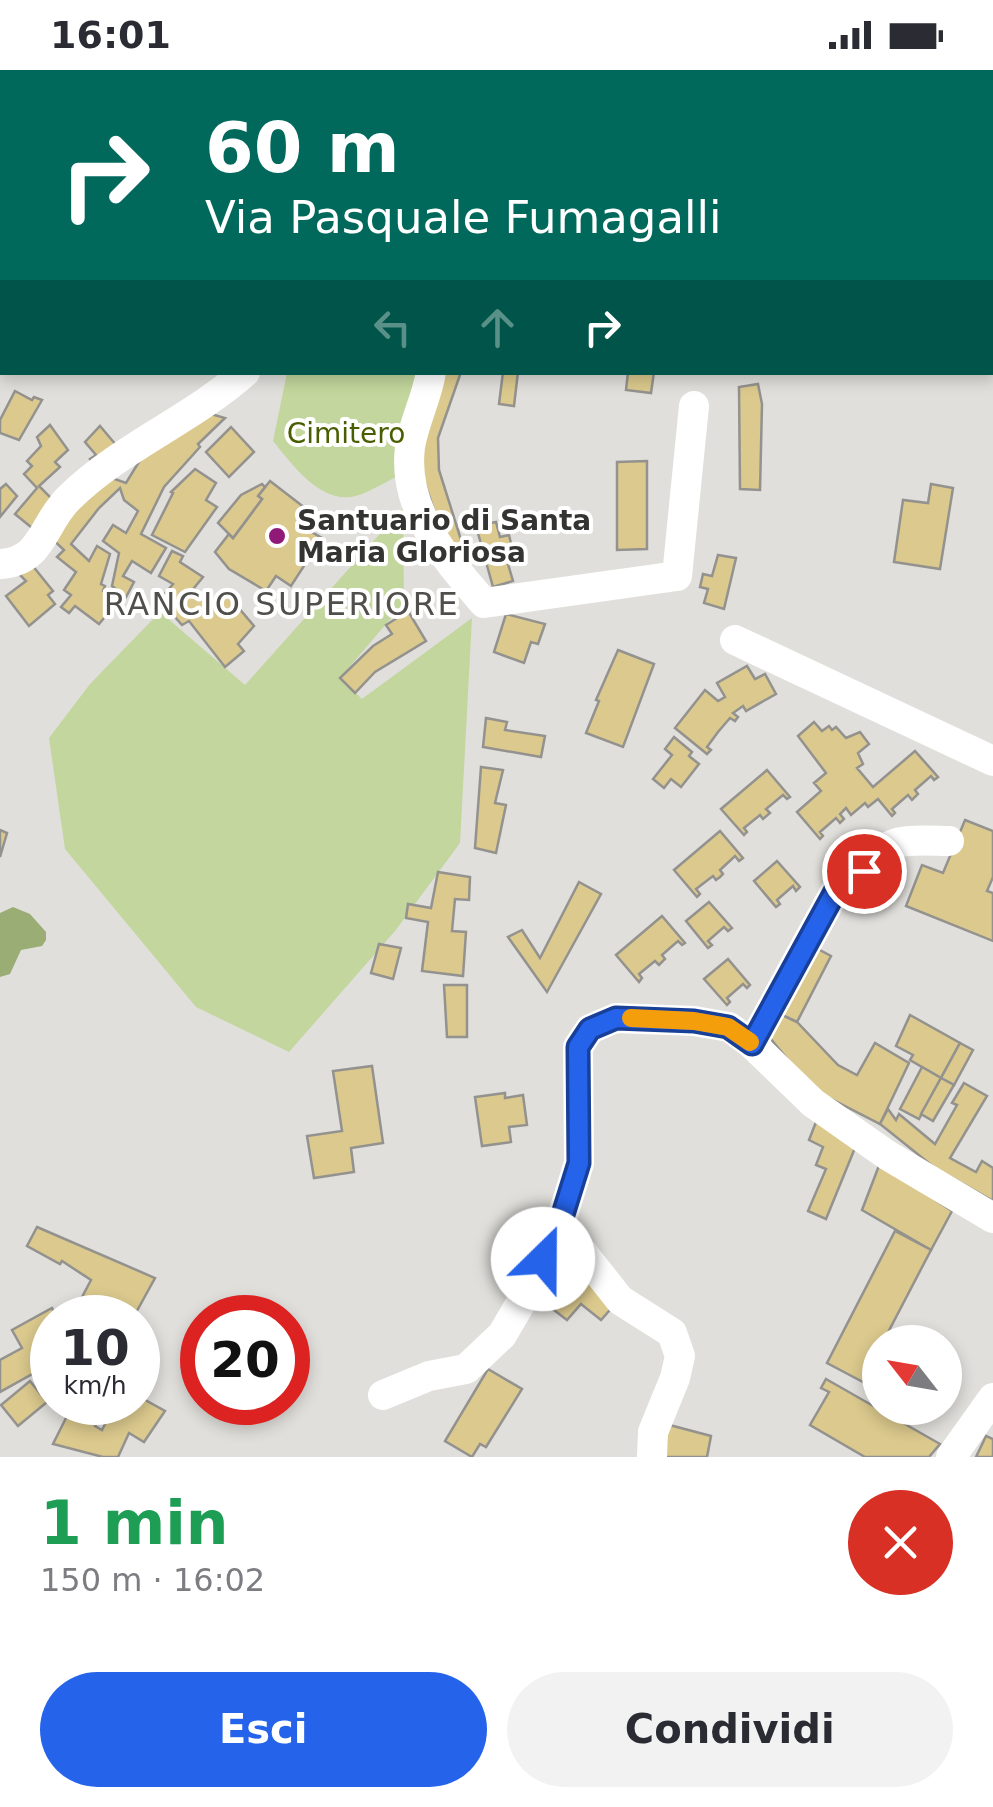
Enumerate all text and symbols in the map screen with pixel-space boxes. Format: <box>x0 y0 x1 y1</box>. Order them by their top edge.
text: 16:01 <box>50 13 171 57</box>
text: 60 m <box>205 107 400 189</box>
icon: right <box>40 110 170 240</box>
text: Via Pasquale Fumagalli <box>205 191 721 244</box>
icon: left <box>365 300 420 355</box>
icon: ahead <box>470 300 525 355</box>
icon: right <box>575 300 630 355</box>
park label: Cimitero <box>287 417 405 450</box>
place label: Santuario di Santa Maria Gloriosa <box>297 504 591 569</box>
marker: Santuario di Santa Maria Gloriosa <box>266 525 288 547</box>
district label: RANCIO SUPERIORE <box>104 585 460 623</box>
pin <box>822 829 907 914</box>
icon: arrive <box>837 844 892 899</box>
position arrow <box>491 1207 595 1311</box>
speed limit sign: 20 <box>180 1295 310 1425</box>
text: 10 <box>60 1319 130 1377</box>
north arrow <box>862 1325 962 1425</box>
map controls <box>862 1325 962 1425</box>
text: km/h <box>63 1371 127 1400</box>
text: 1 min <box>40 1488 228 1558</box>
button: close <box>848 1490 953 1595</box>
text: 150 m · 16:02 <box>40 1561 265 1599</box>
button: Esci <box>40 1672 487 1787</box>
button: Condividi <box>507 1672 953 1787</box>

